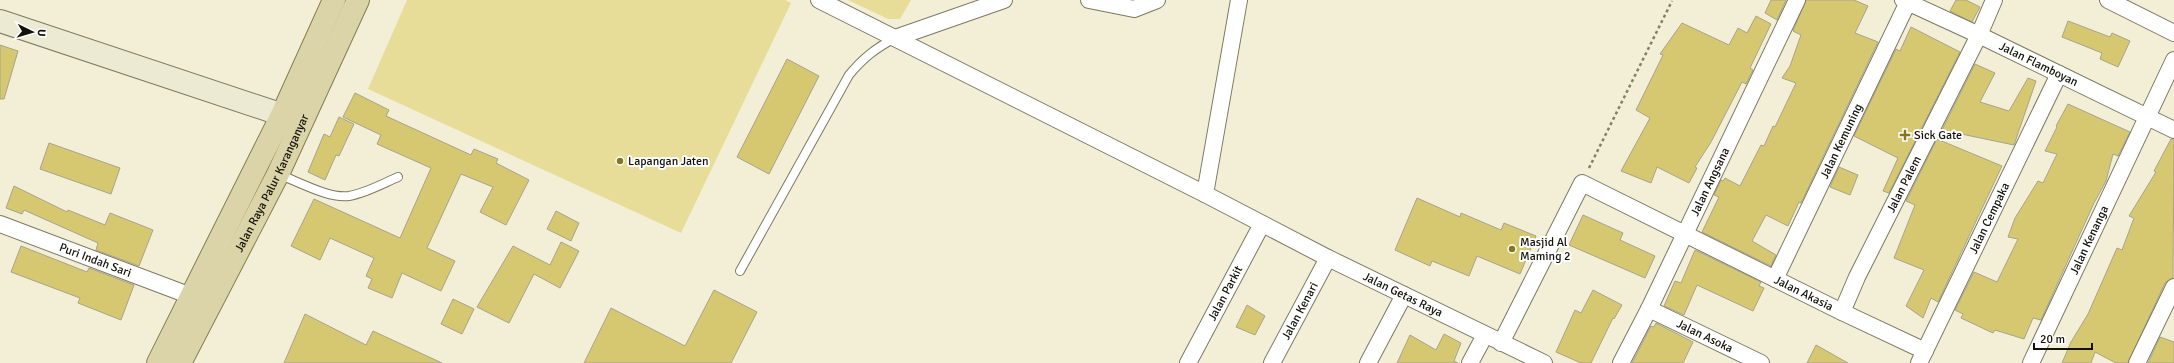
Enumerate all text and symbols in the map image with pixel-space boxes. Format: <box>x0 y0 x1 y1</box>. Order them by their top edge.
north arrow <box>12 12 52 52</box>
text: U <box>35 29 48 37</box>
street label: Jalan Flamboyan <box>1996 39 2080 90</box>
street label: Jalan Kemuning <box>1817 101 1866 181</box>
street label: Jalan Raya Palur Karanganyar <box>232 111 313 255</box>
place label: Sick Gate <box>1914 128 1962 143</box>
marker: Sick Gate <box>1899 129 1911 141</box>
street label: Jalan Angsana <box>1688 145 1733 219</box>
place label: Lapangan Jaten <box>628 154 709 169</box>
street label: Jalan Palem <box>1884 154 1925 215</box>
marker: Lapangan Jaten <box>615 156 625 166</box>
street label: Jalan Cempaka <box>1966 180 2013 256</box>
street label: Jalan Kenanga <box>2067 203 2112 277</box>
place label: Masjid Al Maming 2 <box>1520 235 1571 264</box>
street label: Puri Indah Sari <box>57 240 134 281</box>
marker: Masjid Al Maming 2 <box>1507 244 1517 254</box>
street label: Jalan Parkit <box>1205 263 1246 324</box>
street label: Jalan Getas Raya <box>1361 269 1445 321</box>
street label: Jalan Akasia <box>1772 273 1836 314</box>
street label: Jalan Kenari <box>1279 280 1322 343</box>
street label: Jalan Asoka <box>1674 316 1735 356</box>
scale bar <box>2034 325 2092 351</box>
text: 20 m <box>2040 332 2065 347</box>

